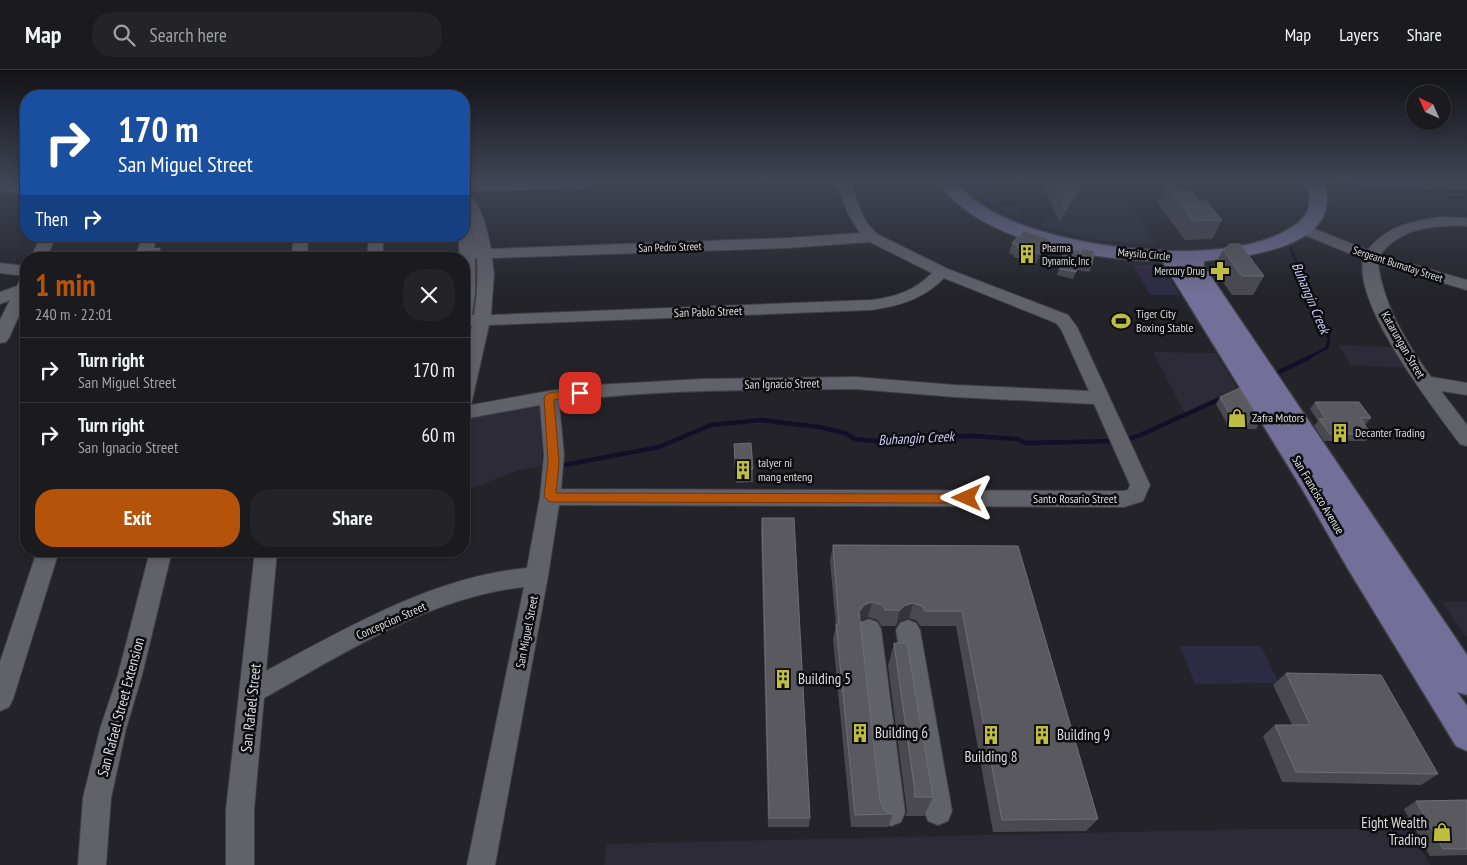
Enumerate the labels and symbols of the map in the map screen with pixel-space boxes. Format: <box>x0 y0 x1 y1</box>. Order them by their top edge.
north arrow <box>1406 85 1451 130</box>
street label: San Pedro Street <box>638 239 702 255</box>
place label: Pharma Dynamic, Inc <box>1042 241 1090 268</box>
building icon: Pharma Dynamic, Inc <box>1016 243 1038 265</box>
street label: Sergeant Bumatay Street <box>1351 243 1445 285</box>
street label: Maysilo Circle <box>1117 245 1171 263</box>
pharmacy icon: Mercury Drug <box>1209 260 1231 282</box>
water label: Buhangin Creek <box>1288 260 1335 338</box>
place label: Mercury Drug <box>1154 264 1205 278</box>
street label: San Pablo Street <box>674 303 743 320</box>
place label: Tiger City Boxing Stable <box>1136 306 1193 335</box>
street label: Katarungan Street <box>1378 309 1429 382</box>
sports icon: Tiger City Boxing Stable <box>1110 310 1132 332</box>
pin <box>559 372 601 414</box>
street label: San Ignacio Street <box>744 375 820 392</box>
shop icon: Zafra Motors <box>1226 407 1248 429</box>
place label: Zafra Motors <box>1252 410 1304 425</box>
building icon: Decanter Trading <box>1329 422 1351 444</box>
place label: Decanter Trading <box>1355 425 1425 440</box>
water label: Buhangin Creek <box>878 427 956 449</box>
street label: San Francisco Avenue <box>1289 453 1348 537</box>
place label: talyer ni mang enteng <box>758 455 812 484</box>
building icon: talyer ni mang enteng <box>732 459 754 481</box>
position arrow <box>940 471 992 523</box>
street label: Santo Rosario Street <box>1033 491 1118 506</box>
street label: San Miguel Street <box>512 594 541 669</box>
street label: Concepcion Street <box>354 598 429 643</box>
street label: San Rafael Street Extension <box>93 635 148 778</box>
street label: San Rafael Street <box>236 663 265 753</box>
building icon: Building 5 <box>772 668 794 690</box>
place label: Building 5 <box>798 669 851 688</box>
building icon: Building 6 <box>849 722 871 744</box>
place label: Building 6 <box>875 723 928 742</box>
building icon: Building 8 <box>980 724 1002 746</box>
building icon: Building 9 <box>1031 724 1053 746</box>
place label: Building 9 <box>1057 725 1110 744</box>
place label: Building 8 <box>964 747 1018 766</box>
place label: Eight Wealth Trading <box>1361 813 1427 849</box>
shop icon: Eight Wealth Trading <box>1431 821 1453 843</box>

